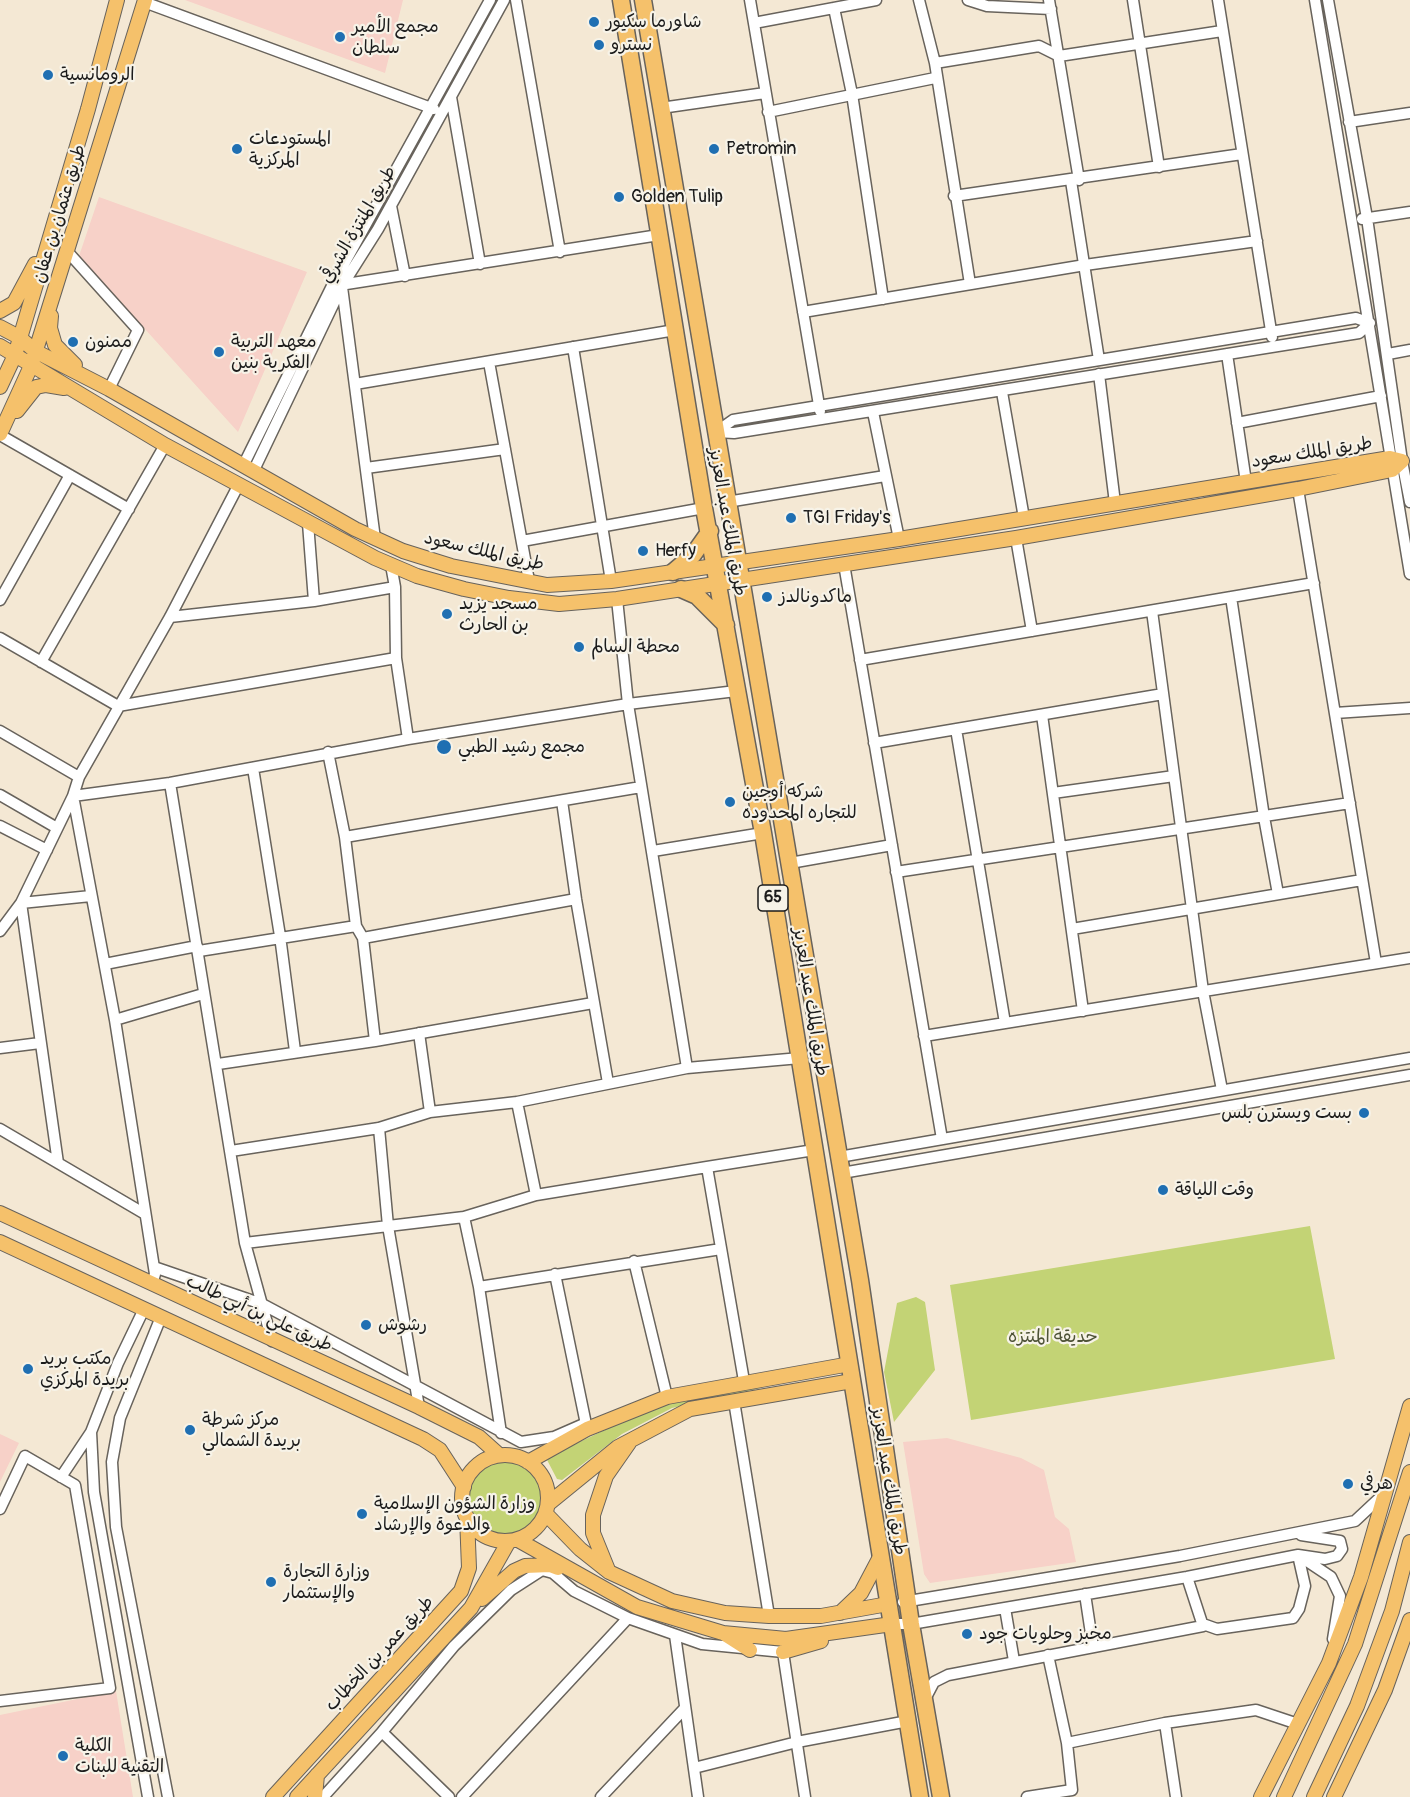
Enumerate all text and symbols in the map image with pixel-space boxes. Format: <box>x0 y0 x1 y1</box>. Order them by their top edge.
place label: شاورما سكيور <box>606 11 702 33</box>
marker: شاورما سكيور <box>587 15 601 29</box>
place label: مجمع الأمير سلطان <box>352 16 439 58</box>
marker: مجمع الأمير سلطان <box>333 30 347 44</box>
place label: نسترو <box>611 34 652 56</box>
marker: نسترو <box>592 38 606 52</box>
place label: الرومانسية <box>60 64 135 86</box>
marker: الرومانسية <box>41 68 55 82</box>
place label: المستودعات المركزية <box>249 128 331 170</box>
place label: Petromin <box>726 138 796 160</box>
street label: طريق عثمان بن عفان <box>29 142 91 286</box>
marker: المستودعات المركزية <box>230 142 244 156</box>
marker: Petromin <box>707 142 721 156</box>
street label: طريق المنتزة الشرقي <box>317 162 401 288</box>
place label: Golden Tulip <box>631 186 723 208</box>
marker: Golden Tulip <box>612 190 626 204</box>
place label: ممنون <box>85 331 132 353</box>
place label: معهد التربية الفكرية بنين <box>231 331 317 374</box>
marker: ممنون <box>66 335 80 349</box>
marker: معهد التربية الفكرية بنين <box>212 345 226 359</box>
street label: طريق الملك سعود <box>1250 433 1374 473</box>
street label: طريق الملك عبد العزيز <box>703 446 751 598</box>
place label: TGI Friday's <box>803 507 890 529</box>
marker: TGI Friday's <box>784 511 798 525</box>
street label: طريق الملك سعود <box>422 528 546 576</box>
place label: Herfy <box>655 540 696 562</box>
marker: Herfy <box>636 544 650 558</box>
place label: ماكدونالدز <box>779 586 852 608</box>
marker: ماكدونالدز <box>760 590 774 604</box>
place label: مسجد يزيد بن الحارث <box>459 593 537 636</box>
marker: مسجد يزيد بن الحارث <box>440 607 454 621</box>
place label: محطة السالم <box>591 636 680 658</box>
marker: محطة السالم <box>572 640 586 654</box>
place label: مجمع رشيد الطبي <box>458 736 585 758</box>
marker: مجمع رشيد الطبي <box>435 738 453 756</box>
place label: شركه أوجين للتجاره المحدوده <box>742 781 857 824</box>
marker: شركه أوجين للتجاره المحدوده <box>723 795 737 809</box>
road number: 65 <box>758 885 788 911</box>
street label: طريق الملك عبد العزيز <box>788 926 832 1078</box>
place label: بست ويسترن بلس <box>1221 1102 1352 1124</box>
marker: بست ويسترن بلس <box>1357 1106 1371 1120</box>
place label: وقت اللياقة <box>1175 1179 1254 1201</box>
marker: وقت اللياقة <box>1156 1183 1170 1197</box>
street label: طريق علي بن أبي طالب <box>182 1271 336 1357</box>
place label: رشوش <box>378 1314 427 1336</box>
marker: رشوش <box>359 1318 373 1332</box>
park label: حديقة المنتزه <box>1008 1326 1098 1348</box>
place label: مكتب بريد بريدة المركزي <box>40 1348 129 1390</box>
marker: مكتب بريد بريدة المركزي <box>21 1362 35 1376</box>
street label: طريق الملك عبد العزيز <box>866 1405 910 1557</box>
place label: مركز شرطة بريدة الشمالي <box>202 1409 301 1452</box>
marker: مركز شرطة بريدة الشمالي <box>183 1423 197 1437</box>
place label: هرفي <box>1360 1473 1393 1495</box>
marker: هرفي <box>1341 1477 1355 1491</box>
place label: وزارة الشؤون الإسلامية والدعوة والإرشاد <box>374 1493 535 1536</box>
marker: وزارة الشؤون الإسلامية والدعوة والإرشاد <box>355 1507 369 1521</box>
place label: وزارة التجارة والإستثمار <box>283 1561 370 1604</box>
marker: وزارة التجارة والإستثمار <box>264 1575 278 1589</box>
street label: طريق عمر بن الخطاب <box>321 1592 439 1716</box>
place label: مخبز وحلويات جود <box>979 1623 1112 1645</box>
marker: مخبز وحلويات جود <box>960 1627 974 1641</box>
place label: الكلية التقنية للبنات <box>75 1735 164 1778</box>
marker: الكلية التقنية للبنات <box>56 1749 70 1763</box>

